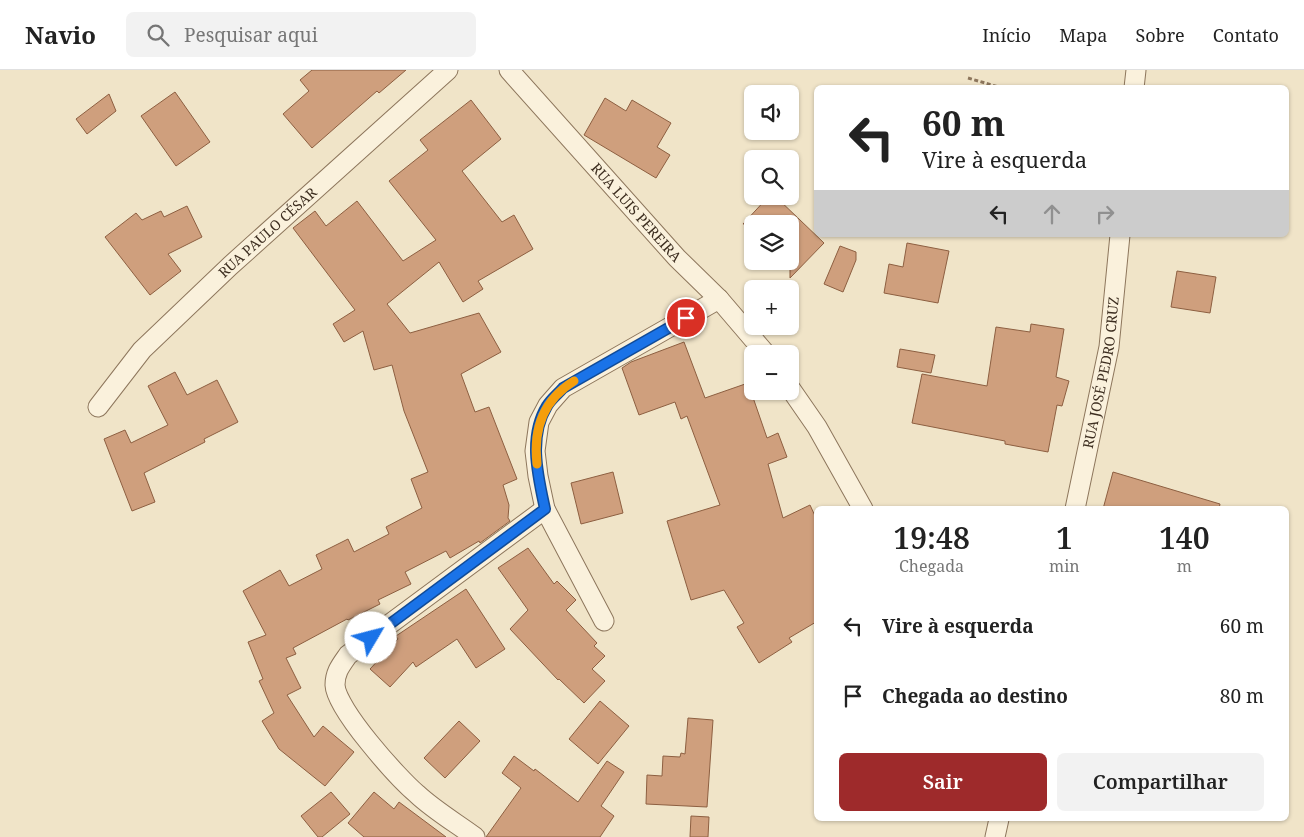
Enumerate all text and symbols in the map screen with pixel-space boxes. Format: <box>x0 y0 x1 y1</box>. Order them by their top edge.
search box <box>126 12 476 57</box>
text: Navio <box>25 18 96 51</box>
icon: search <box>144 21 172 49</box>
text: Pesquisar aqui <box>184 22 318 48</box>
text: Início <box>982 23 1031 47</box>
text: Mapa <box>1059 23 1107 47</box>
text: Sobre <box>1135 23 1185 47</box>
text: Contato <box>1213 23 1279 47</box>
map controls <box>744 85 799 400</box>
button: sound <box>744 85 799 140</box>
text: 60 m <box>922 99 1005 146</box>
icon: left <box>839 105 904 170</box>
text: Vire à esquerda <box>922 144 1087 174</box>
button: search <box>744 150 799 205</box>
street label: RUA LUIS PEREIRA <box>587 158 686 266</box>
street label: RUA PAULO CÉSAR <box>214 182 321 281</box>
icon: left <box>985 200 1013 228</box>
icon: ahead <box>1038 200 1066 228</box>
icon: right <box>1091 200 1119 228</box>
button: layers <box>744 215 799 270</box>
button: + <box>744 280 799 335</box>
street label: RUA JOSÉ PEDRO CRUZ <box>1078 296 1123 450</box>
pin <box>665 297 707 339</box>
icon: arrive <box>672 304 700 332</box>
button: − <box>744 345 799 400</box>
text: 19:48 <box>893 517 970 558</box>
text: 1 <box>1056 517 1073 558</box>
text: 140 <box>1159 517 1210 558</box>
text: Chegada <box>899 555 964 577</box>
text: min <box>1049 555 1080 577</box>
text: m <box>1177 555 1192 577</box>
position arrow <box>344 611 396 663</box>
icon: left <box>839 612 867 640</box>
text: Vire à esquerda <box>882 613 1034 639</box>
text: 60 m <box>1220 613 1264 639</box>
icon: arrive <box>839 682 867 710</box>
text: Chegada ao destino <box>882 683 1068 709</box>
text: 80 m <box>1220 683 1264 709</box>
button: Sair <box>839 753 1047 811</box>
button: Compartilhar <box>1057 753 1264 811</box>

